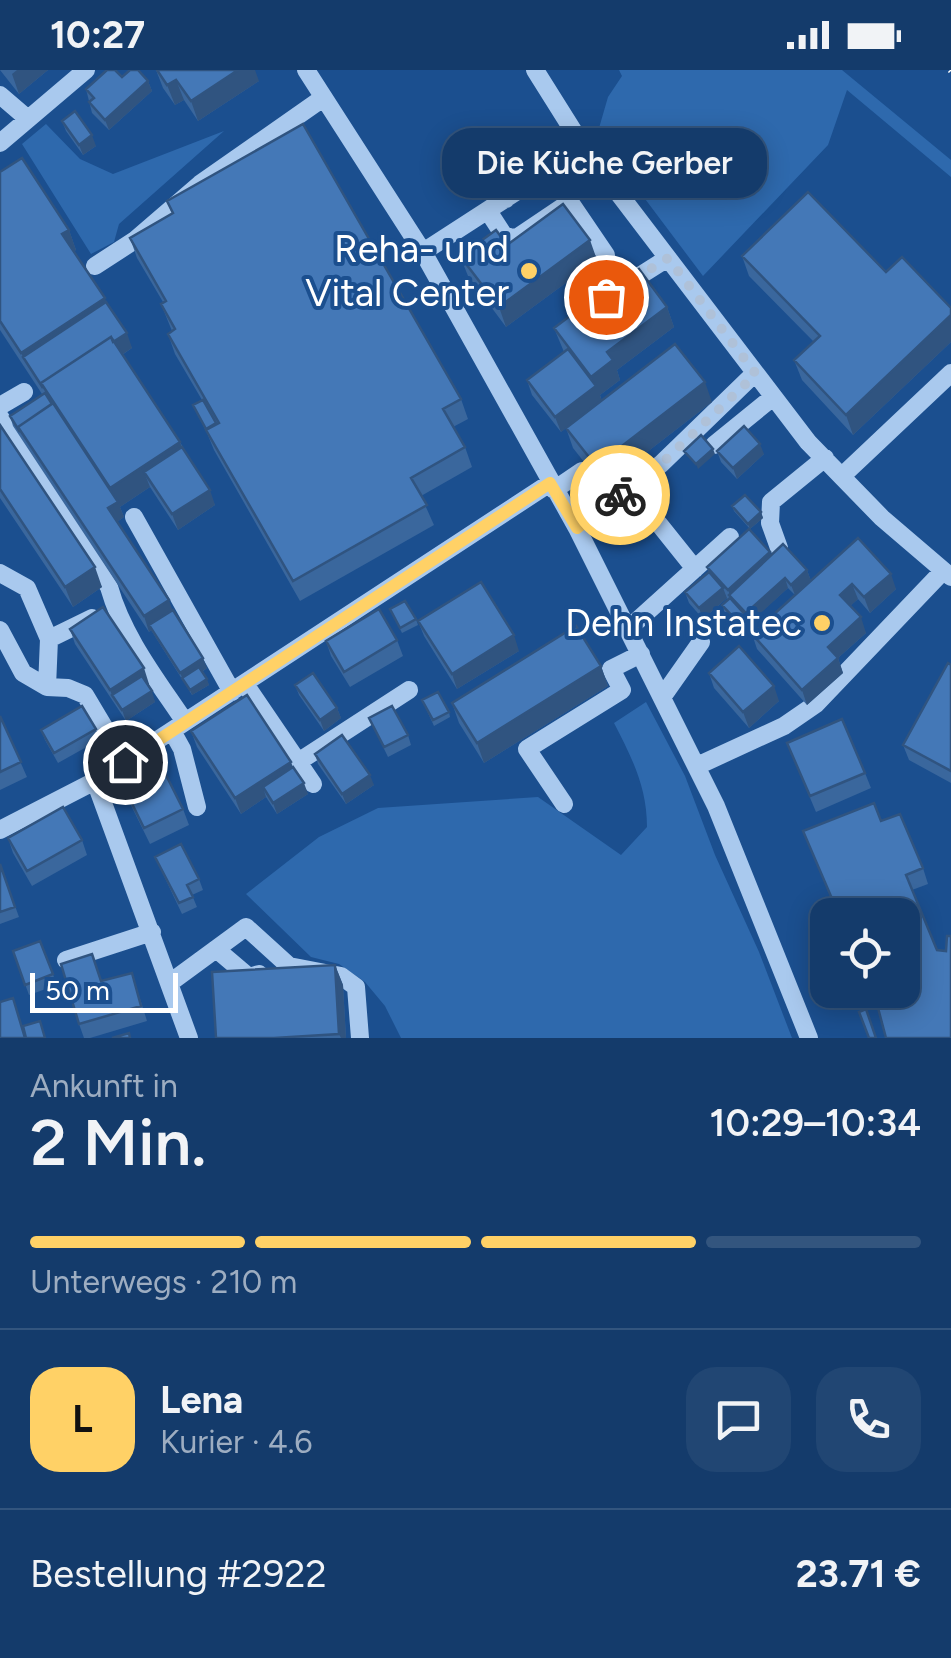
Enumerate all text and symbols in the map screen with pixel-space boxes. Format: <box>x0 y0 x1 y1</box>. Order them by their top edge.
text: 10:27 <box>50 12 145 58</box>
callout: Die Küche Gerber <box>444 127 768 197</box>
text: Die Küche Gerber <box>476 144 733 182</box>
place label: Reha- und Vital Center <box>305 226 509 316</box>
pin <box>564 255 649 340</box>
marker: Reha- und Vital Center <box>518 260 540 282</box>
icon: bag <box>579 270 634 325</box>
courier <box>570 445 670 545</box>
icon: bike <box>593 468 648 523</box>
place label: Dehn Instatec <box>565 600 802 646</box>
marker: Dehn Instatec <box>811 612 833 634</box>
pin <box>83 720 168 805</box>
icon: home <box>98 735 153 790</box>
map controls <box>810 898 920 1008</box>
button: locate <box>810 898 920 1008</box>
scale bar <box>30 968 178 1013</box>
text: 50 m <box>45 973 110 1007</box>
text: Ankunft in <box>30 1067 178 1105</box>
text: 10:29–10:34 <box>709 1100 921 1146</box>
text: 2 Min. <box>30 1103 206 1181</box>
text: Unterwegs · 210 m <box>30 1263 297 1301</box>
button: chat <box>686 1367 791 1472</box>
button: phone <box>816 1367 921 1472</box>
text: Lena <box>160 1377 243 1423</box>
text: L <box>72 1396 93 1442</box>
text: Kurier · 4.6 <box>160 1423 312 1461</box>
text: Bestellung #2922 <box>30 1551 327 1597</box>
text: 23.71 € <box>796 1551 921 1597</box>

